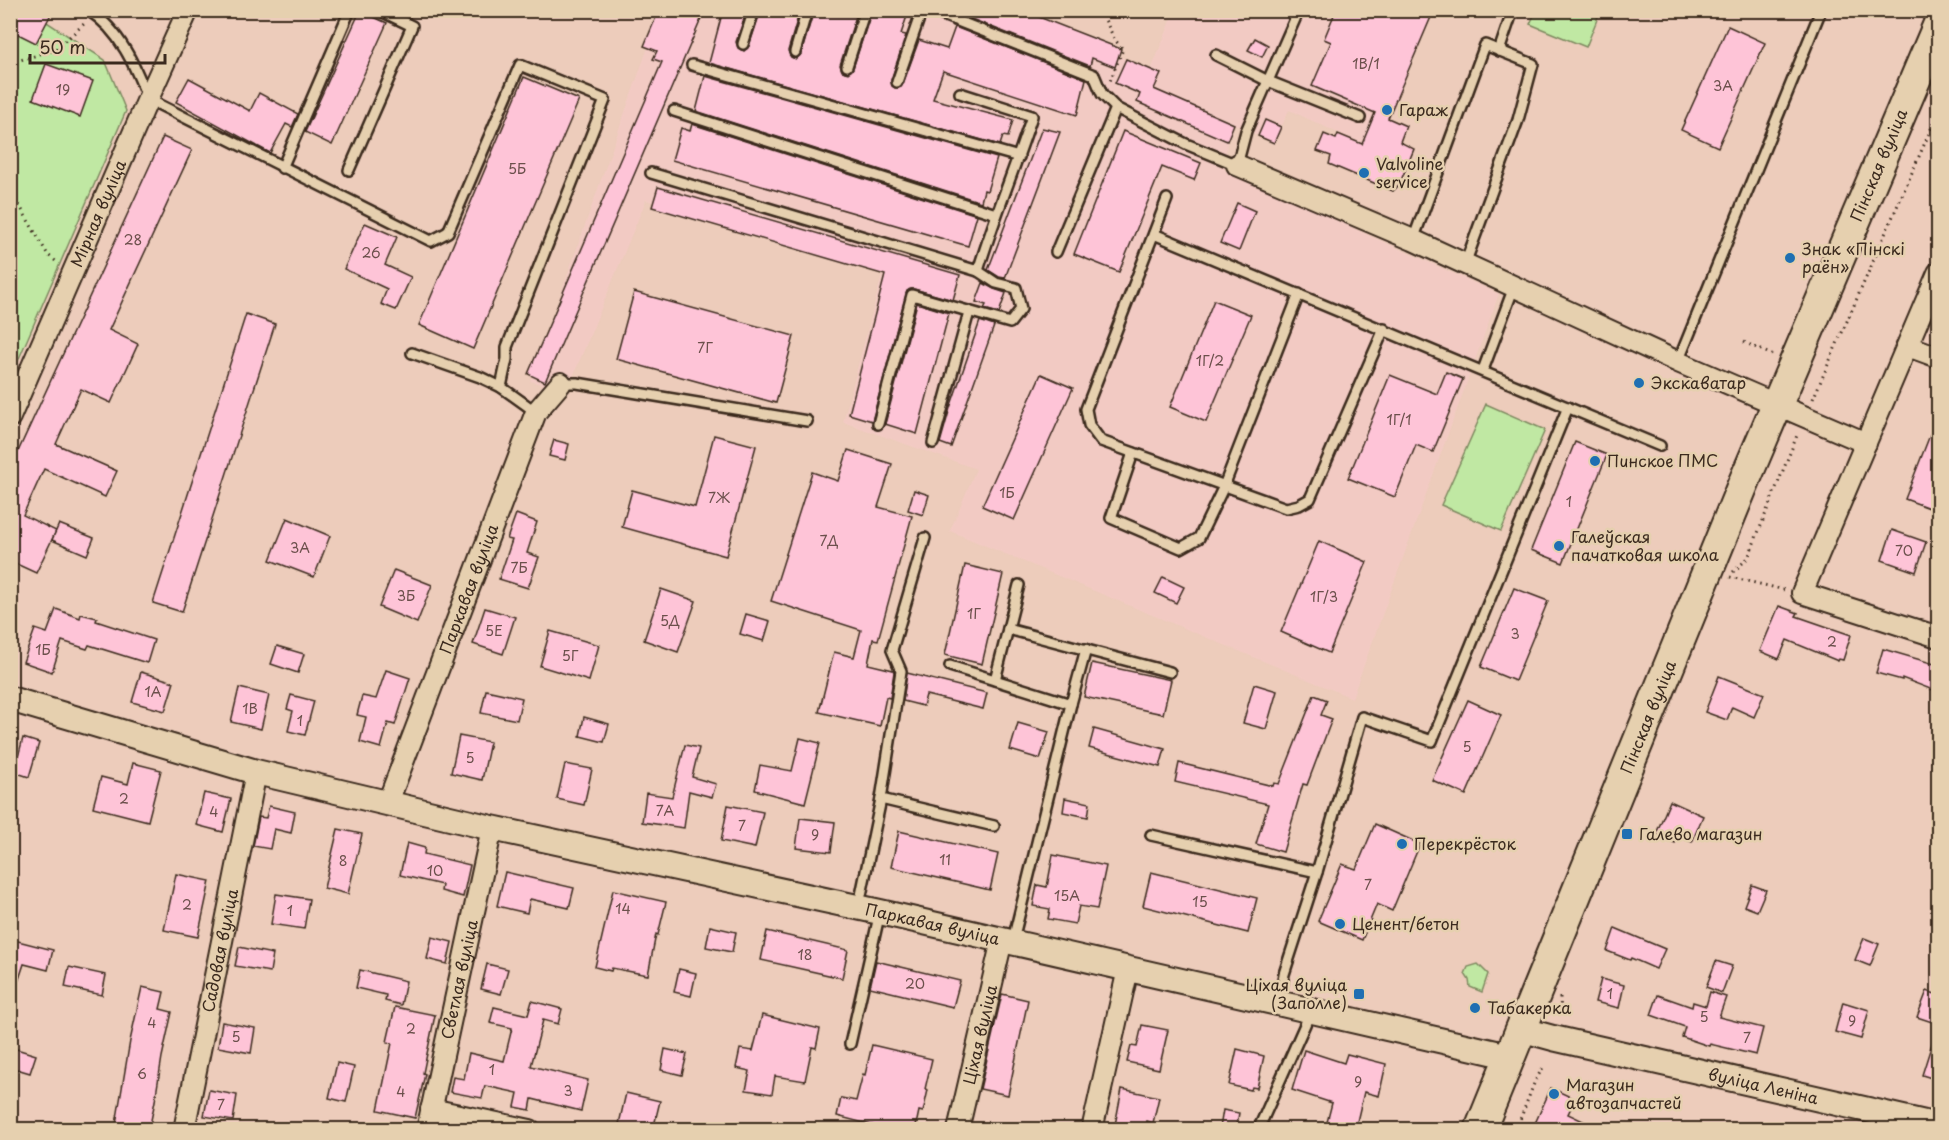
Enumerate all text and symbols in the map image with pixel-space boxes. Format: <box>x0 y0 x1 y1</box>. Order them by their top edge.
scale bar <box>30 27 165 65</box>
text: 50 m <box>39 33 86 60</box>
house number: 1В/1 <box>1352 53 1380 74</box>
house number: 3А <box>1713 75 1733 96</box>
house number: 19 <box>56 79 70 100</box>
place label: Гараж <box>1399 97 1448 121</box>
marker: Гараж <box>1380 103 1394 117</box>
street label: Пінская вуліца <box>1843 104 1913 225</box>
place label: Valvoline service <box>1376 151 1444 193</box>
street label: Мірная вуліца <box>64 155 131 270</box>
house number: 5Б <box>508 158 526 179</box>
marker: Valvoline service <box>1357 166 1371 180</box>
house number: 28 <box>124 229 142 250</box>
place label: Знак «Пінскі раён» <box>1802 236 1905 278</box>
house number: 26 <box>361 242 381 263</box>
marker: Знак «Пінскі раён» <box>1783 251 1797 265</box>
house number: 7Г <box>697 337 713 358</box>
house number: 1Г/2 <box>1196 350 1224 371</box>
place label: Экскаватар <box>1651 370 1746 394</box>
marker: Экскаватар <box>1632 376 1646 390</box>
house number: 1Г/1 <box>1386 409 1412 430</box>
place label: Пинское ПМС <box>1607 448 1718 472</box>
marker: Пинское ПМС <box>1588 454 1602 468</box>
house number: 1Б <box>999 482 1015 503</box>
house number: 7Ж <box>708 487 730 508</box>
house number: 1 <box>1566 491 1572 512</box>
street label: Паркавая вуліца <box>432 520 504 657</box>
place label: Галеўская пачатковая школа <box>1571 524 1719 566</box>
house number: 7Д <box>820 530 838 551</box>
house number: 3А <box>290 537 310 558</box>
marker: Галеўская пачатковая школа <box>1552 539 1566 553</box>
house number: 70 <box>1895 540 1913 561</box>
house number: 7Б <box>510 557 528 578</box>
house number: 3Б <box>397 585 415 606</box>
house number: 1Г/3 <box>1310 586 1338 607</box>
house number: 1Г <box>967 603 981 624</box>
house number: 5Д <box>660 610 680 631</box>
house number: 5Е <box>485 620 503 641</box>
house number: 3 <box>1510 623 1520 644</box>
house number: 2 <box>1827 631 1837 652</box>
house number: 1Б <box>35 639 51 660</box>
house number: 5Г <box>562 645 579 666</box>
street label: Пінская вуліца <box>1613 656 1681 777</box>
house number: 1А <box>144 681 162 702</box>
house number: 1В <box>242 698 258 719</box>
house number: 1 <box>297 710 303 731</box>
house number: 5 <box>1462 736 1472 757</box>
house number: 5 <box>465 747 475 768</box>
house number: 2 <box>119 788 129 809</box>
house number: 7А <box>656 800 675 821</box>
house number: 4 <box>209 801 219 822</box>
house number: 7 <box>738 815 746 836</box>
place label: Галево магазин <box>1639 821 1762 845</box>
house number: 9 <box>811 824 819 845</box>
marker: Галево магазин <box>1620 827 1634 841</box>
place label: Перекрёсток <box>1414 831 1516 855</box>
marker: Перекрёсток <box>1395 837 1409 851</box>
house number: 11 <box>939 849 951 870</box>
house number: 8 <box>339 850 347 871</box>
house number: 10 <box>427 860 443 881</box>
house number: 7 <box>1364 874 1372 895</box>
house number: 15А <box>1054 885 1080 906</box>
street label: Садовая вуліца <box>195 886 243 1014</box>
house number: 15 <box>1192 891 1208 912</box>
house number: 2 <box>182 894 192 915</box>
street label: Паркавая вуліца <box>863 896 1002 950</box>
house number: 14 <box>615 898 631 919</box>
house number: 1 <box>287 900 293 921</box>
place label: Ценент/бетон <box>1352 911 1460 935</box>
street label: Светлая вуліца <box>434 917 483 1041</box>
marker: Ценент/бетон <box>1333 917 1347 931</box>
house number: 18 <box>797 944 813 965</box>
place label: Ціхая вуліца (Заполле) <box>1245 972 1347 1014</box>
house number: 20 <box>905 973 925 994</box>
street label: Ціхая вуліца <box>956 982 1002 1087</box>
house number: 1 <box>1607 983 1613 1004</box>
marker: Ціхая вуліца (Заполле) <box>1352 987 1366 1001</box>
place label: Табакерка <box>1487 995 1571 1019</box>
marker: Табакерка <box>1468 1001 1482 1015</box>
house number: 5 <box>1699 1006 1709 1027</box>
house number: 9 <box>1848 1010 1856 1031</box>
house number: 4 <box>147 1012 157 1033</box>
house number: 2 <box>406 1018 416 1039</box>
house number: 5 <box>231 1026 241 1047</box>
house number: 7 <box>1743 1027 1751 1048</box>
house number: 1 <box>489 1059 495 1080</box>
street label: вуліца Леніна <box>1706 1061 1821 1109</box>
house number: 6 <box>137 1063 147 1084</box>
house number: 9 <box>1354 1071 1362 1092</box>
place label: Магазин автозапчастей <box>1566 1072 1682 1114</box>
house number: 3 <box>563 1080 573 1101</box>
house number: 4 <box>396 1081 406 1102</box>
marker: Магазин автозапчастей <box>1547 1087 1561 1101</box>
house number: 7 <box>217 1094 225 1115</box>

